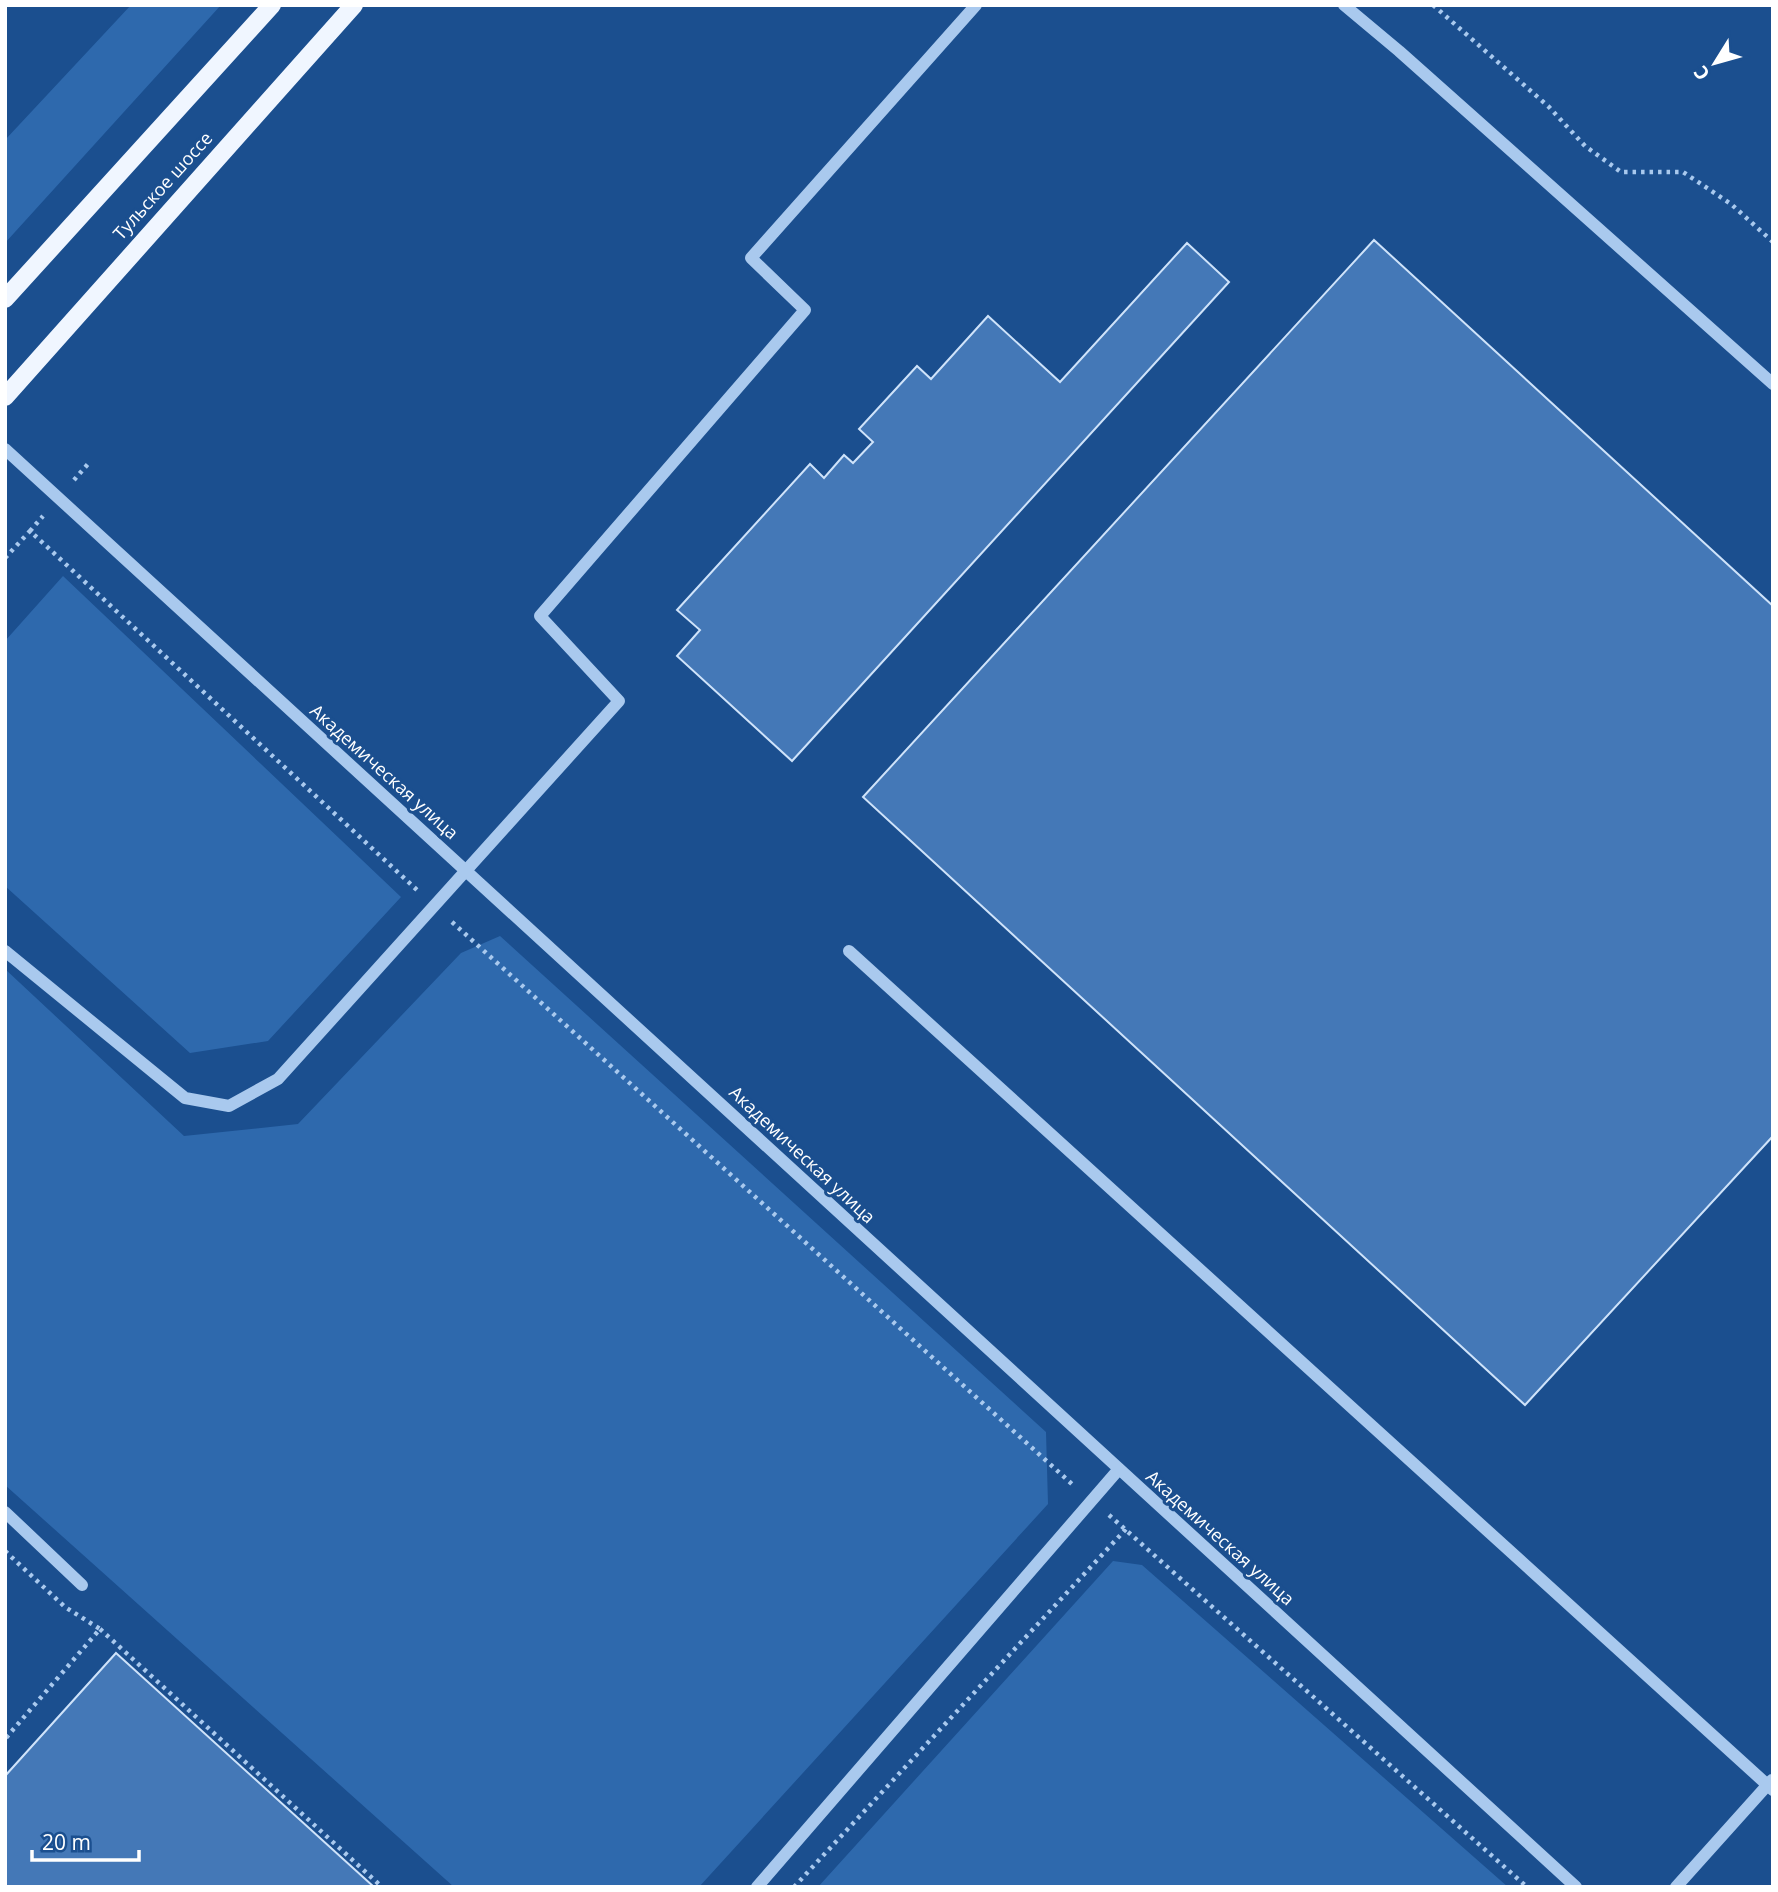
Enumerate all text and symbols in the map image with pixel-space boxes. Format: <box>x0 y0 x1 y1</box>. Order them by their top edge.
north arrow <box>1680 28 1750 98</box>
text: С <box>1687 61 1715 86</box>
street label: Тульское шоссе <box>107 126 217 244</box>
street label: Академическая улица <box>306 698 464 844</box>
street label: Академическая улица <box>724 1080 881 1228</box>
street label: Академическая улица <box>1142 1464 1300 1610</box>
scale bar <box>32 1818 138 1862</box>
text: 20 m <box>42 1828 91 1856</box>

